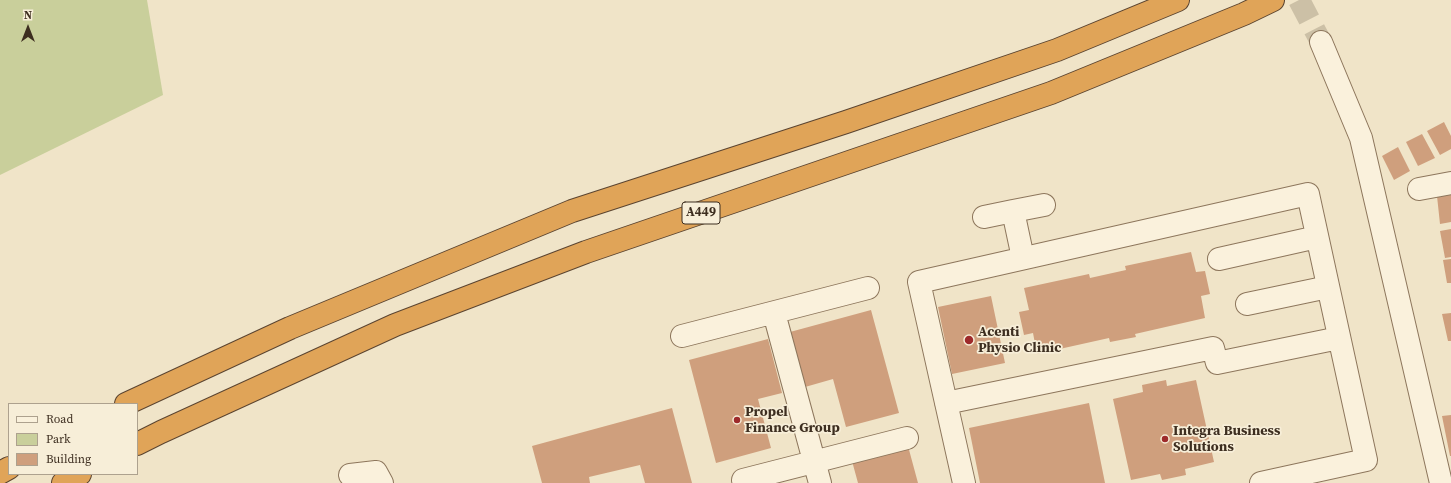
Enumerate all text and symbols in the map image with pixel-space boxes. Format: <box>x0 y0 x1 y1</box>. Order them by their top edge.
north arrow <box>8 8 48 48</box>
text: N <box>24 8 32 23</box>
road number: A449 <box>682 202 720 224</box>
place label: Acenti Physio Clinic <box>978 324 1061 356</box>
marker: Acenti Physio Clinic <box>963 334 975 346</box>
legend <box>8 403 138 475</box>
place label: Propel Finance Group <box>745 404 840 436</box>
text: Road <box>46 411 73 427</box>
marker: Propel Finance Group <box>732 415 742 425</box>
place label: Integra Business Solutions <box>1173 423 1280 456</box>
text: Park <box>46 431 71 447</box>
marker: Integra Business Solutions <box>1160 434 1170 444</box>
text: Building <box>46 451 91 467</box>

